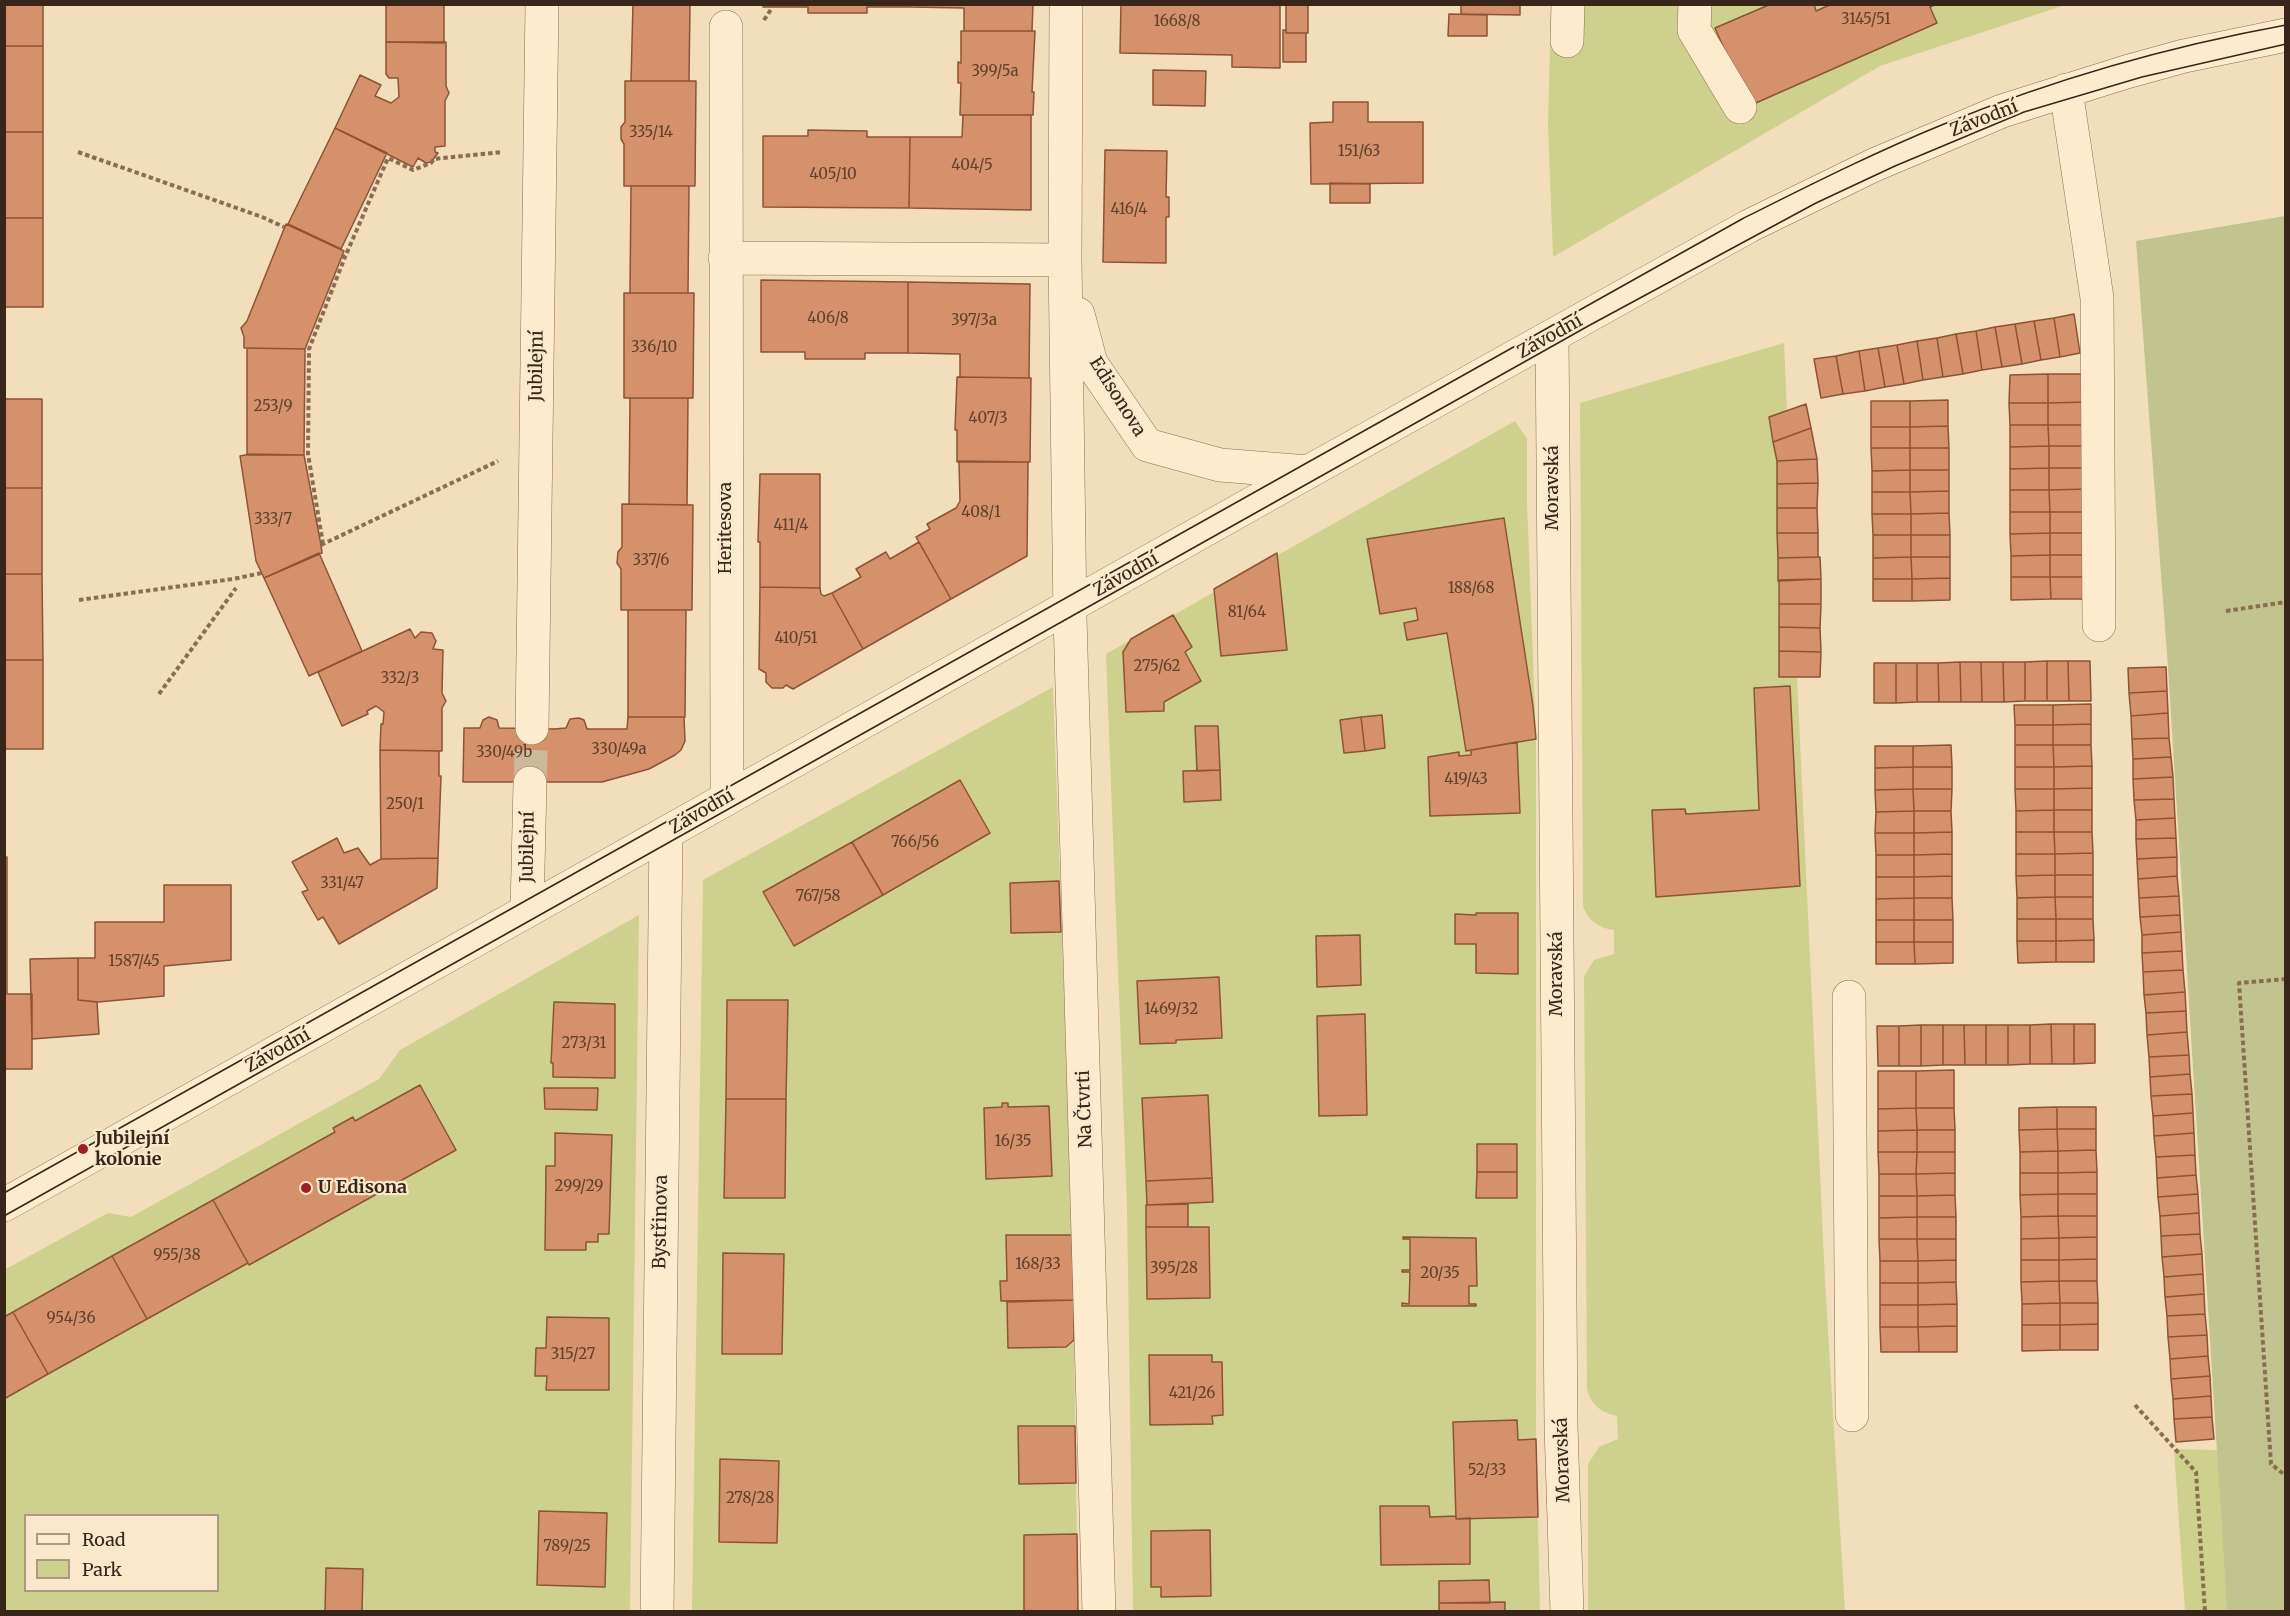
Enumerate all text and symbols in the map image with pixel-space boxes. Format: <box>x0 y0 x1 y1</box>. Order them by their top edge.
house number: 3145/51 <box>1841 11 1891 29</box>
house number: 1668/8 <box>1154 13 1200 31</box>
house number: 399/5a <box>971 63 1019 81</box>
street label: Závodní <box>1947 96 2021 142</box>
house number: 335/14 <box>629 124 673 142</box>
house number: 151/63 <box>1338 143 1380 161</box>
house number: 404/5 <box>951 157 993 175</box>
house number: 405/10 <box>809 166 857 184</box>
house number: 416/4 <box>1111 201 1147 219</box>
house number: 406/8 <box>807 310 849 328</box>
street label: Závodní <box>1514 310 1586 364</box>
house number: 397/3a <box>951 312 997 330</box>
street label: Jubilejní <box>526 330 548 402</box>
house number: 336/10 <box>631 339 677 357</box>
street label: Edisonova <box>1084 353 1150 441</box>
house number: 253/9 <box>254 398 292 416</box>
house number: 407/3 <box>968 410 1008 428</box>
street label: Moravská <box>1542 445 1564 531</box>
street label: Heritesova <box>715 482 737 574</box>
house number: 408/1 <box>961 504 1001 522</box>
house number: 333/7 <box>254 511 292 529</box>
house number: 411/4 <box>774 517 808 535</box>
street label: Závodní <box>1090 548 1162 602</box>
house number: 337/6 <box>633 552 669 570</box>
house number: 188/68 <box>1448 580 1494 598</box>
house number: 81/64 <box>1228 604 1266 622</box>
house number: 410/51 <box>774 630 818 648</box>
house number: 275/62 <box>1134 658 1180 676</box>
house number: 332/3 <box>381 670 419 688</box>
house number: 330/49a <box>591 741 647 759</box>
house number: 330/49b <box>476 744 532 762</box>
house number: 419/43 <box>1444 771 1488 789</box>
street label: Závodní <box>666 785 738 839</box>
house number: 250/1 <box>386 796 424 814</box>
street label: Jubilejní <box>517 811 539 883</box>
house number: 766/56 <box>891 834 939 852</box>
house number: 331/47 <box>320 875 364 893</box>
house number: 767/58 <box>795 888 841 906</box>
street label: Moravská <box>1546 931 1568 1017</box>
house number: 1587/45 <box>108 953 160 971</box>
house number: 1469/32 <box>1144 1001 1198 1019</box>
street label: Závodní <box>242 1024 314 1078</box>
house number: 273/31 <box>562 1035 606 1053</box>
street label: Na Čtvrti <box>1073 1070 1097 1148</box>
place label: Jubilejní kolonie <box>95 1128 169 1170</box>
house number: 16/35 <box>995 1133 1031 1151</box>
marker: Jubilejní kolonie <box>76 1142 90 1156</box>
street label: Bystřinova <box>649 1175 673 1269</box>
place label: U Edisona <box>318 1177 407 1199</box>
house number: 299/29 <box>555 1178 603 1196</box>
marker: U Edisona <box>299 1181 313 1195</box>
house number: 955/38 <box>153 1247 201 1265</box>
house number: 168/33 <box>1015 1256 1061 1274</box>
house number: 395/28 <box>1150 1260 1198 1278</box>
house number: 20/35 <box>1420 1265 1460 1283</box>
house number: 954/36 <box>46 1310 96 1328</box>
house number: 315/27 <box>551 1346 595 1364</box>
house number: 421/26 <box>1169 1385 1215 1403</box>
street label: Moravská <box>1551 1417 1575 1503</box>
house number: 52/33 <box>1468 1462 1506 1480</box>
house number: 278/28 <box>726 1490 774 1508</box>
legend <box>24 1514 219 1592</box>
text: Road <box>82 1528 126 1551</box>
house number: 789/25 <box>543 1538 591 1556</box>
text: Park <box>82 1558 122 1581</box>

